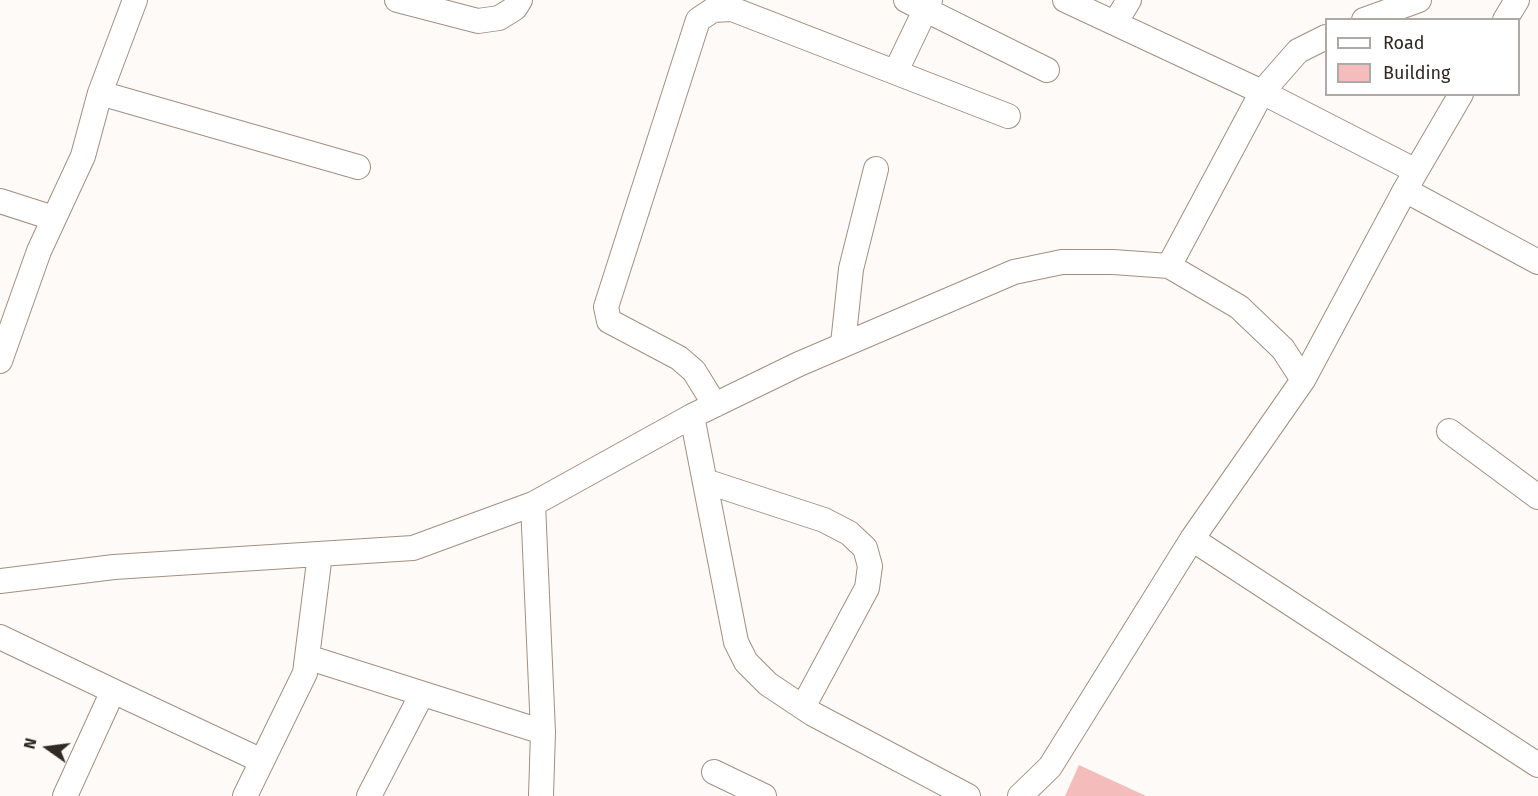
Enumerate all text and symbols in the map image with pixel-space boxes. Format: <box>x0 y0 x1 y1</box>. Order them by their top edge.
legend <box>1325 18 1520 96</box>
text: Road <box>1383 32 1425 54</box>
text: Building <box>1383 62 1450 84</box>
north arrow <box>18 718 78 778</box>
text: N <box>20 736 41 751</box>

